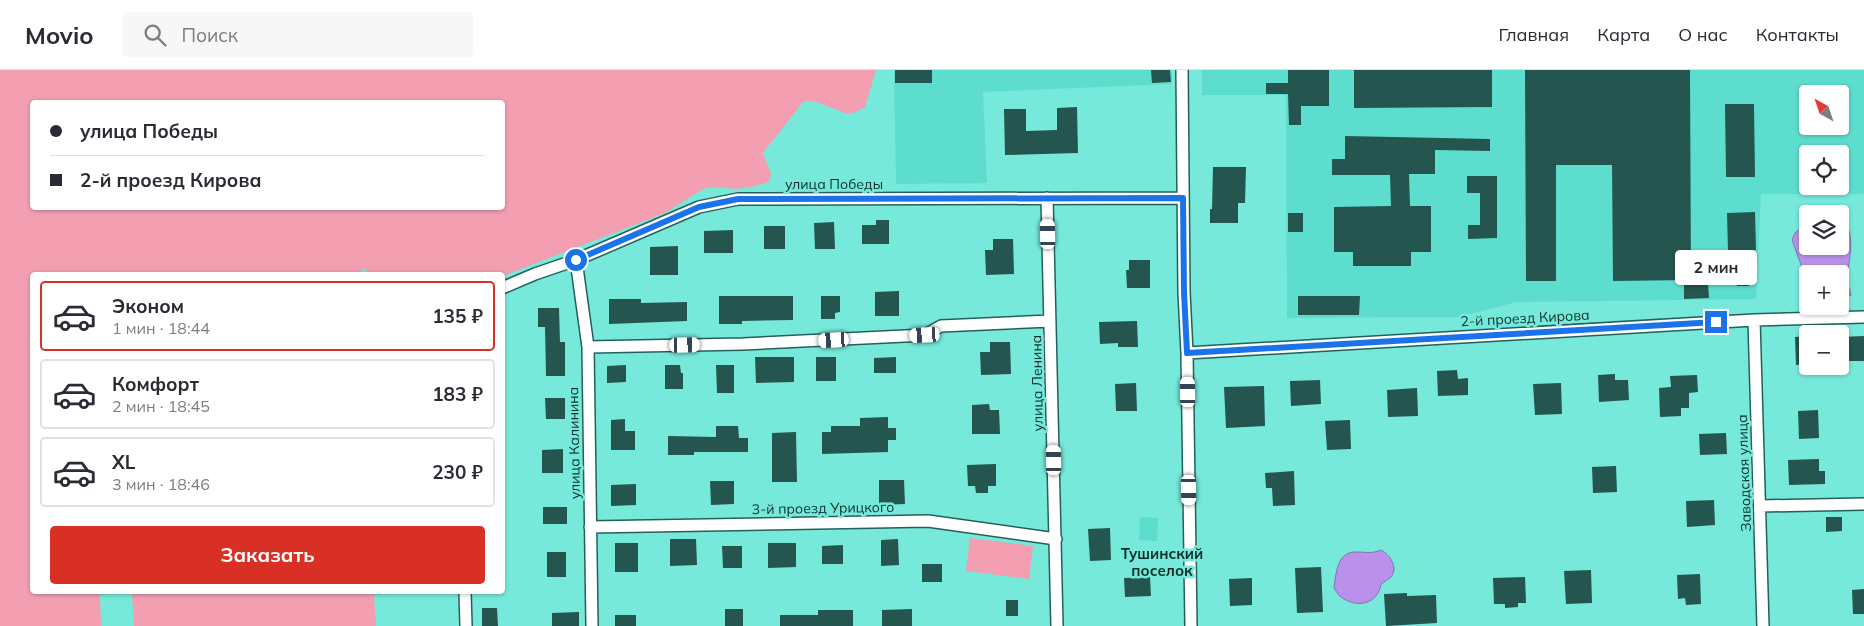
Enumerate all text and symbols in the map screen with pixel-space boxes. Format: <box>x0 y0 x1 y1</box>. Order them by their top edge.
search box <box>123 12 473 57</box>
text: Movio <box>25 20 93 50</box>
icon: search <box>141 21 169 49</box>
text: Поиск <box>181 23 238 47</box>
text: Главная <box>1499 23 1569 46</box>
text: Карта <box>1597 23 1650 46</box>
text: О нас <box>1678 23 1728 46</box>
text: Контакты <box>1756 23 1839 46</box>
north arrow <box>1799 85 1849 135</box>
map controls <box>1799 85 1849 375</box>
text: улица Победы <box>80 119 218 143</box>
button: locate <box>1799 145 1849 195</box>
text: 2-й проезд Кирова <box>80 168 261 192</box>
street label: улица Победы <box>785 175 883 193</box>
button: layers <box>1799 205 1849 255</box>
car <box>1040 219 1055 249</box>
route start <box>565 249 587 271</box>
callout: 2 мин <box>1675 250 1757 284</box>
text: 2 мин <box>1694 257 1738 277</box>
button: + <box>1799 265 1849 315</box>
icon: car <box>52 294 97 339</box>
text: Эконом <box>112 294 184 318</box>
text: 135 ₽ <box>432 304 483 328</box>
street label: 2-й проезд Кирова <box>1460 306 1590 330</box>
route end <box>1705 311 1727 333</box>
text: 1 мин · 18:44 <box>112 318 210 338</box>
button: − <box>1799 325 1849 375</box>
car <box>909 327 940 343</box>
car <box>818 332 849 348</box>
street label: улица Ленина <box>1027 335 1047 431</box>
car <box>669 337 700 353</box>
icon: car <box>52 372 97 417</box>
text: Комфорт <box>112 372 199 396</box>
car <box>1180 377 1195 407</box>
text: 183 ₽ <box>432 382 483 406</box>
street label: улица Калинина <box>564 387 584 499</box>
text: 2 мин · 18:45 <box>112 396 210 416</box>
street label: Заводская улица <box>1733 414 1755 532</box>
car <box>1046 445 1061 475</box>
icon: car <box>52 450 97 495</box>
text: XL <box>112 450 135 474</box>
text: 230 ₽ <box>432 460 483 484</box>
text: 3 мин · 18:46 <box>112 474 210 494</box>
car <box>1181 475 1196 505</box>
street label: 3-й проезд Урицкого <box>752 498 894 518</box>
button: Заказать <box>50 526 485 584</box>
district label: Тушинский поселок <box>1121 544 1203 580</box>

